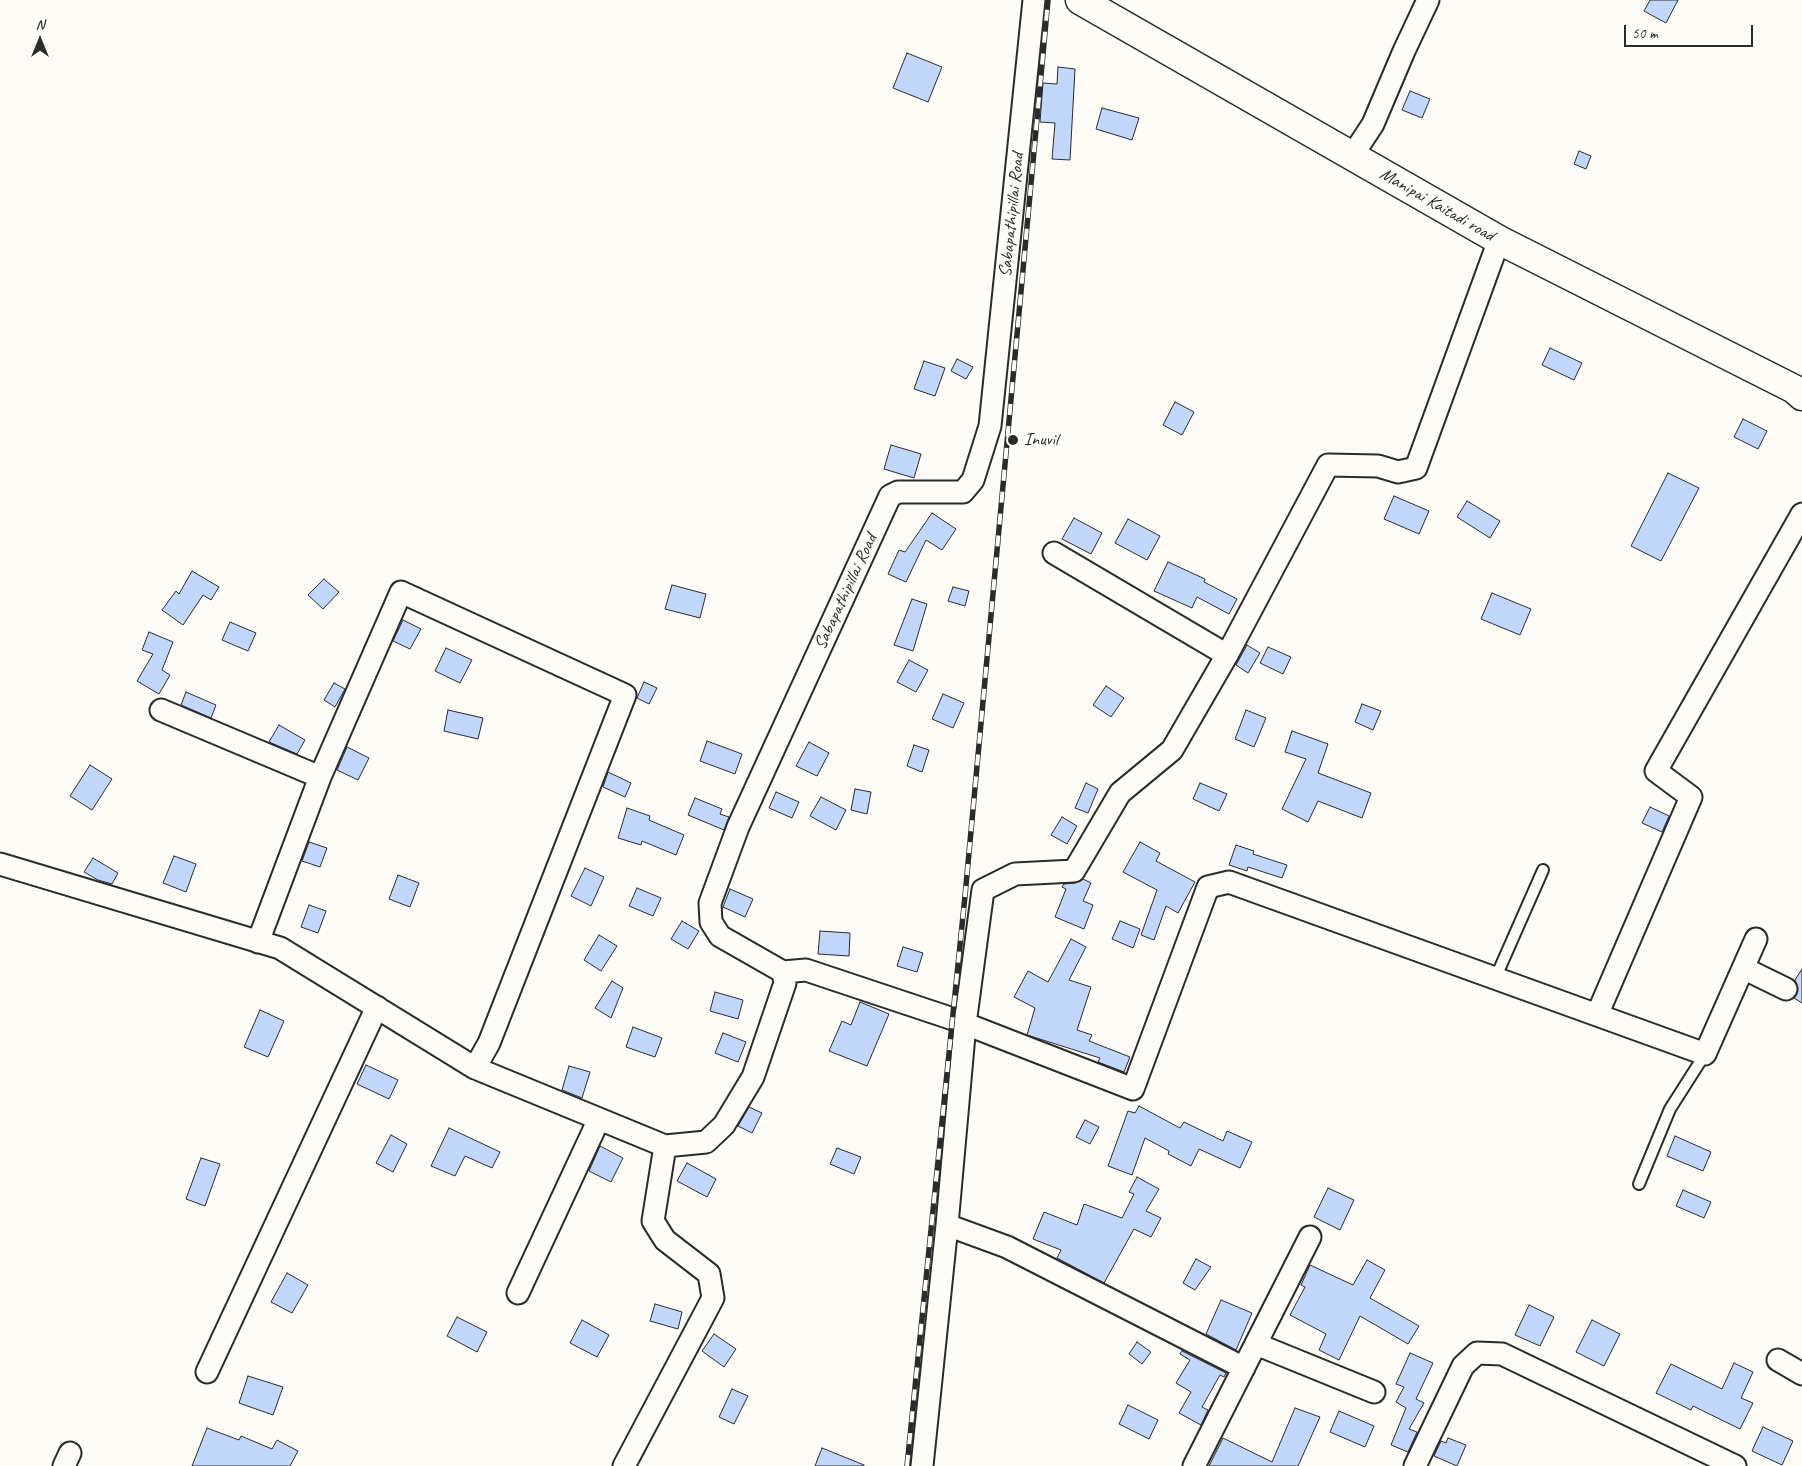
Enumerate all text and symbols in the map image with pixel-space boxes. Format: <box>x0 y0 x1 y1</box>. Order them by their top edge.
north arrow <box>15 15 65 65</box>
scale bar <box>1627 15 1756 47</box>
text: N <box>36 16 44 33</box>
text: 50 m <box>1632 24 1658 43</box>
street label: Sabapathipillai Road <box>995 152 1029 278</box>
street label: Manipai Kaitadi road <box>1376 163 1498 247</box>
place label: Inuvil <box>1024 429 1058 451</box>
marker: Inuvil <box>1006 433 1020 447</box>
street label: Sabapathipillai Road <box>810 531 882 653</box>

